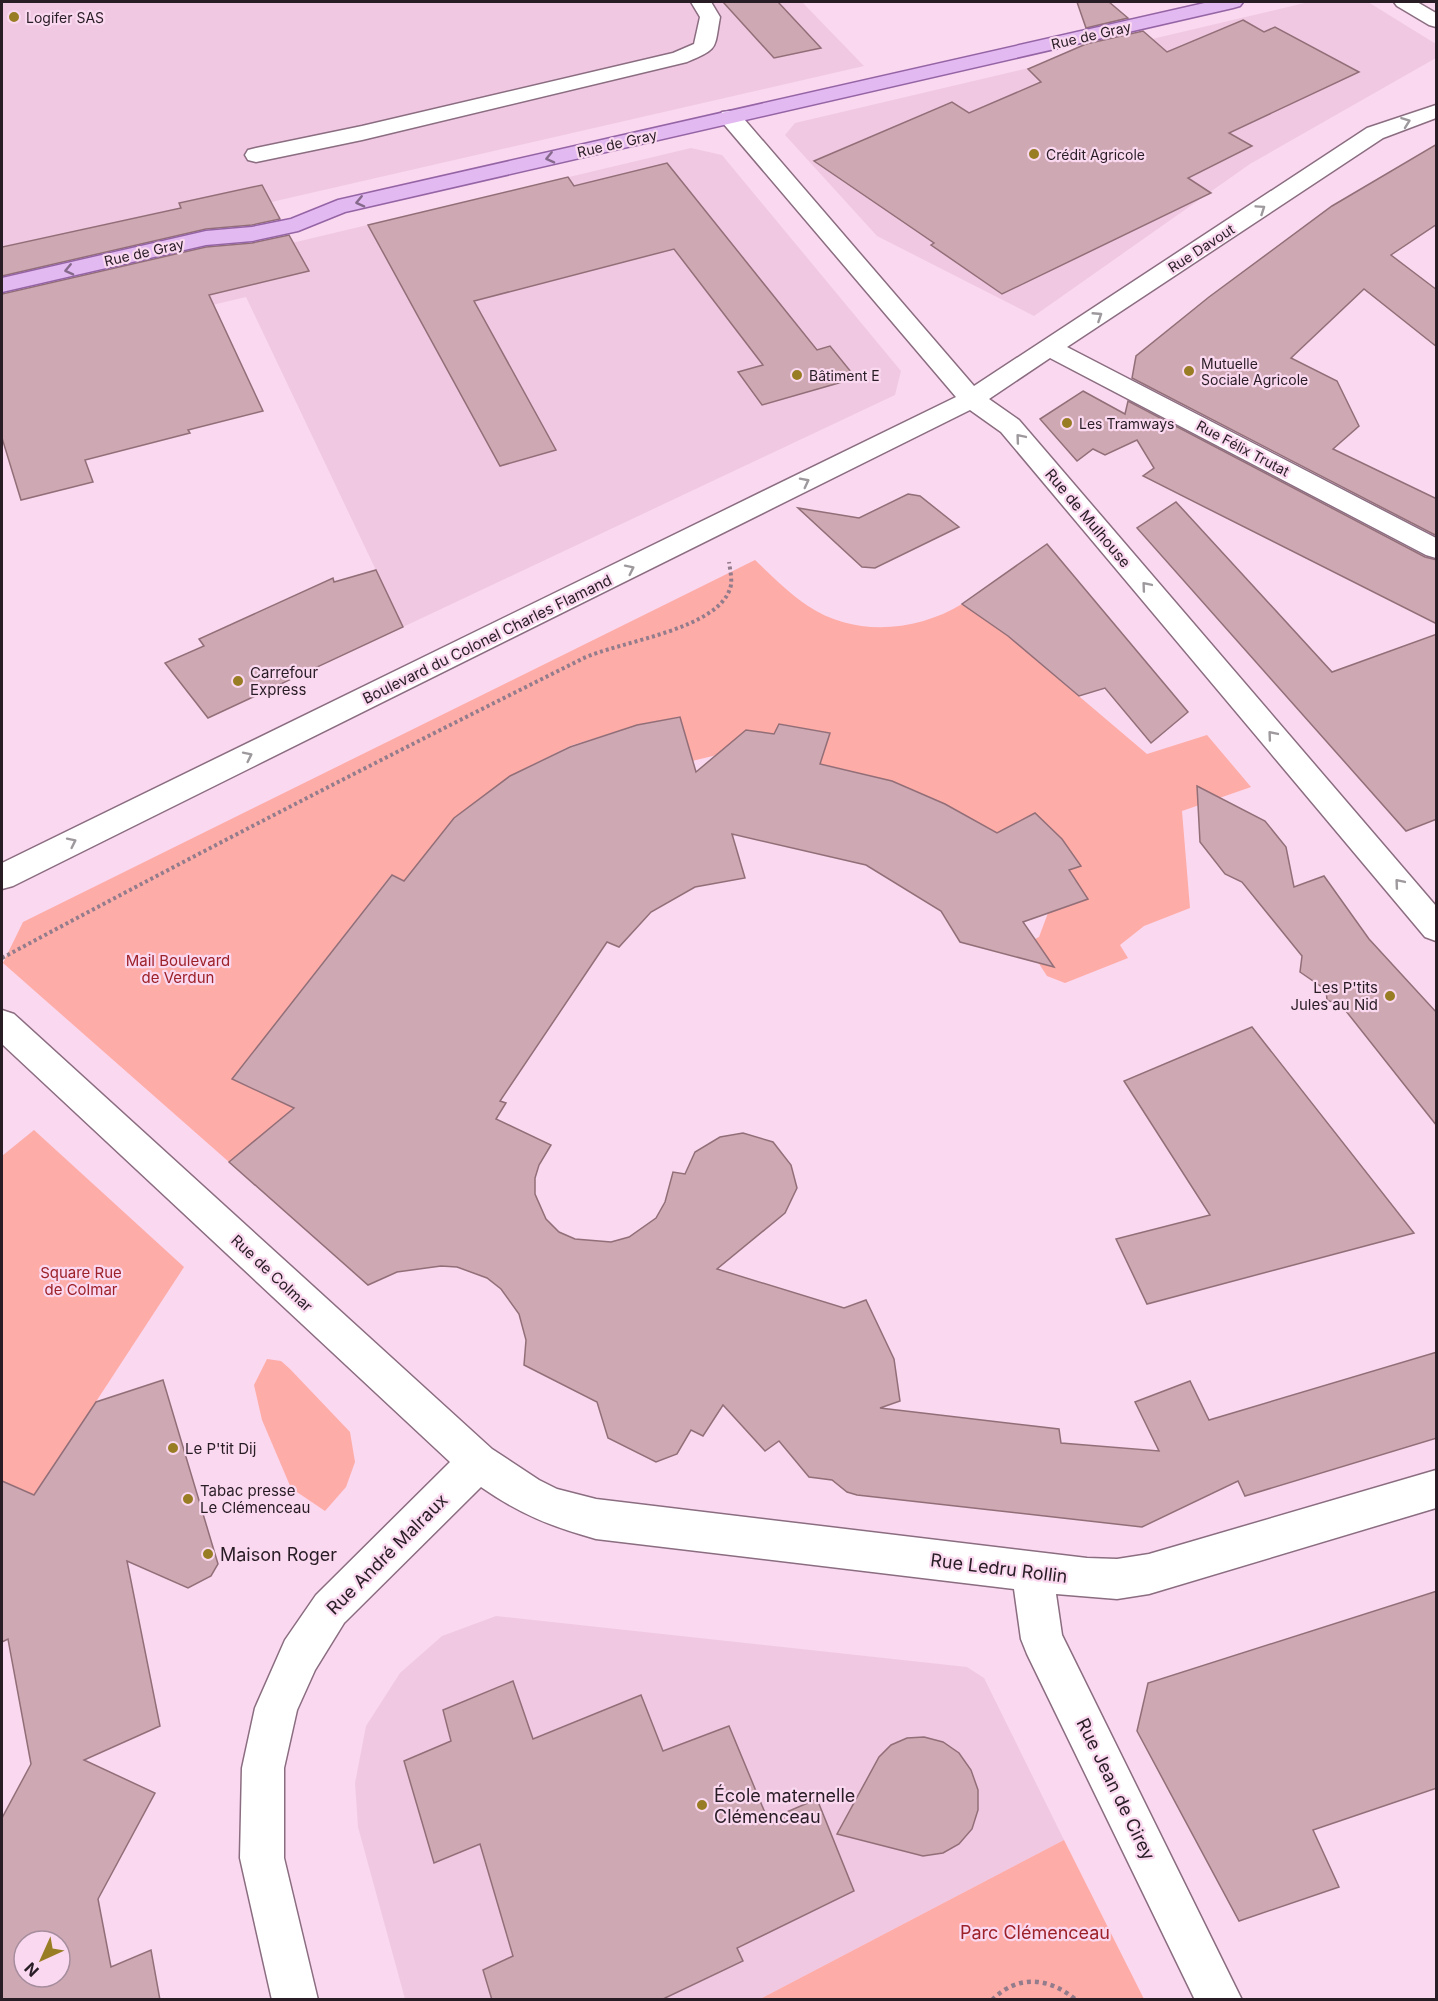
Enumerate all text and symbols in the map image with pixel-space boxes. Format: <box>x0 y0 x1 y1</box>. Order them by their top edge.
place label: Logifer SAS <box>26 9 104 26</box>
marker: Logifer SAS <box>7 10 21 24</box>
street label: Rue de Gray <box>1049 18 1133 52</box>
one-way arrow <box>1400 116 1411 129</box>
street label: Rue de Gray <box>575 126 659 160</box>
place label: Crédit Agricole <box>1046 146 1145 163</box>
marker: Crédit Agricole <box>1027 147 1041 161</box>
one-way arrow <box>546 151 556 164</box>
one-way arrow <box>356 195 366 208</box>
one-way arrow <box>1255 204 1265 216</box>
street label: Rue Davout <box>1165 220 1238 276</box>
street label: Rue de Gray <box>102 235 186 269</box>
one-way arrow <box>64 262 74 275</box>
one-way arrow <box>1092 312 1103 323</box>
place label: Mutuelle Sociale Agricole <box>1201 355 1308 388</box>
marker: Mutuelle Sociale Agricole <box>1182 364 1196 378</box>
place label: Bâtiment E <box>809 367 880 384</box>
marker: Bâtiment E <box>790 368 804 382</box>
place label: Les Tramways <box>1079 415 1174 432</box>
marker: Les Tramways <box>1060 416 1074 430</box>
street label: Rue Félix Trutat <box>1194 416 1293 480</box>
one-way arrow <box>1016 434 1027 445</box>
street label: Rue de Mulhouse <box>1041 465 1135 571</box>
one-way arrow <box>799 478 810 490</box>
one-way arrow <box>624 565 635 576</box>
street label: Boulevard du Colonel Charles Flamand <box>359 570 615 708</box>
one-way arrow <box>1142 582 1153 593</box>
place label: Carrefour Express <box>250 663 318 699</box>
marker: Carrefour Express <box>231 674 245 688</box>
one-way arrow <box>1269 731 1280 742</box>
one-way arrow <box>241 752 252 764</box>
one-way arrow <box>66 838 77 849</box>
one-way arrow <box>1395 879 1406 890</box>
park label: Mail Boulevard de Verdun <box>126 951 230 987</box>
place label: Les P'tits Jules au Nid <box>1290 978 1378 1014</box>
marker: Les P'tits Jules au Nid <box>1383 989 1397 1003</box>
street label: Rue de Colmar <box>227 1230 317 1316</box>
park label: Square Rue de Colmar <box>40 1263 122 1299</box>
place label: Le P'tit Dij <box>185 1439 256 1458</box>
marker: Le P'tit Dij <box>166 1441 180 1455</box>
place label: Tabac presse Le Clémenceau <box>200 1481 310 1517</box>
street label: Rue André Malraux <box>322 1489 452 1619</box>
marker: Tabac presse Le Clémenceau <box>181 1492 195 1506</box>
place label: Maison Roger <box>220 1544 337 1565</box>
marker: Maison Roger <box>201 1547 215 1561</box>
street label: Rue Ledru Rollin <box>929 1549 1069 1587</box>
street label: Rue Jean de Cirey <box>1073 1715 1159 1863</box>
place label: École maternelle Clémenceau <box>714 1784 855 1827</box>
marker: École maternelle Clémenceau <box>695 1798 709 1812</box>
park label: Parc Clémenceau <box>960 1922 1110 1943</box>
north arrow <box>12 1929 72 1989</box>
text: N <box>20 1958 43 1981</box>

